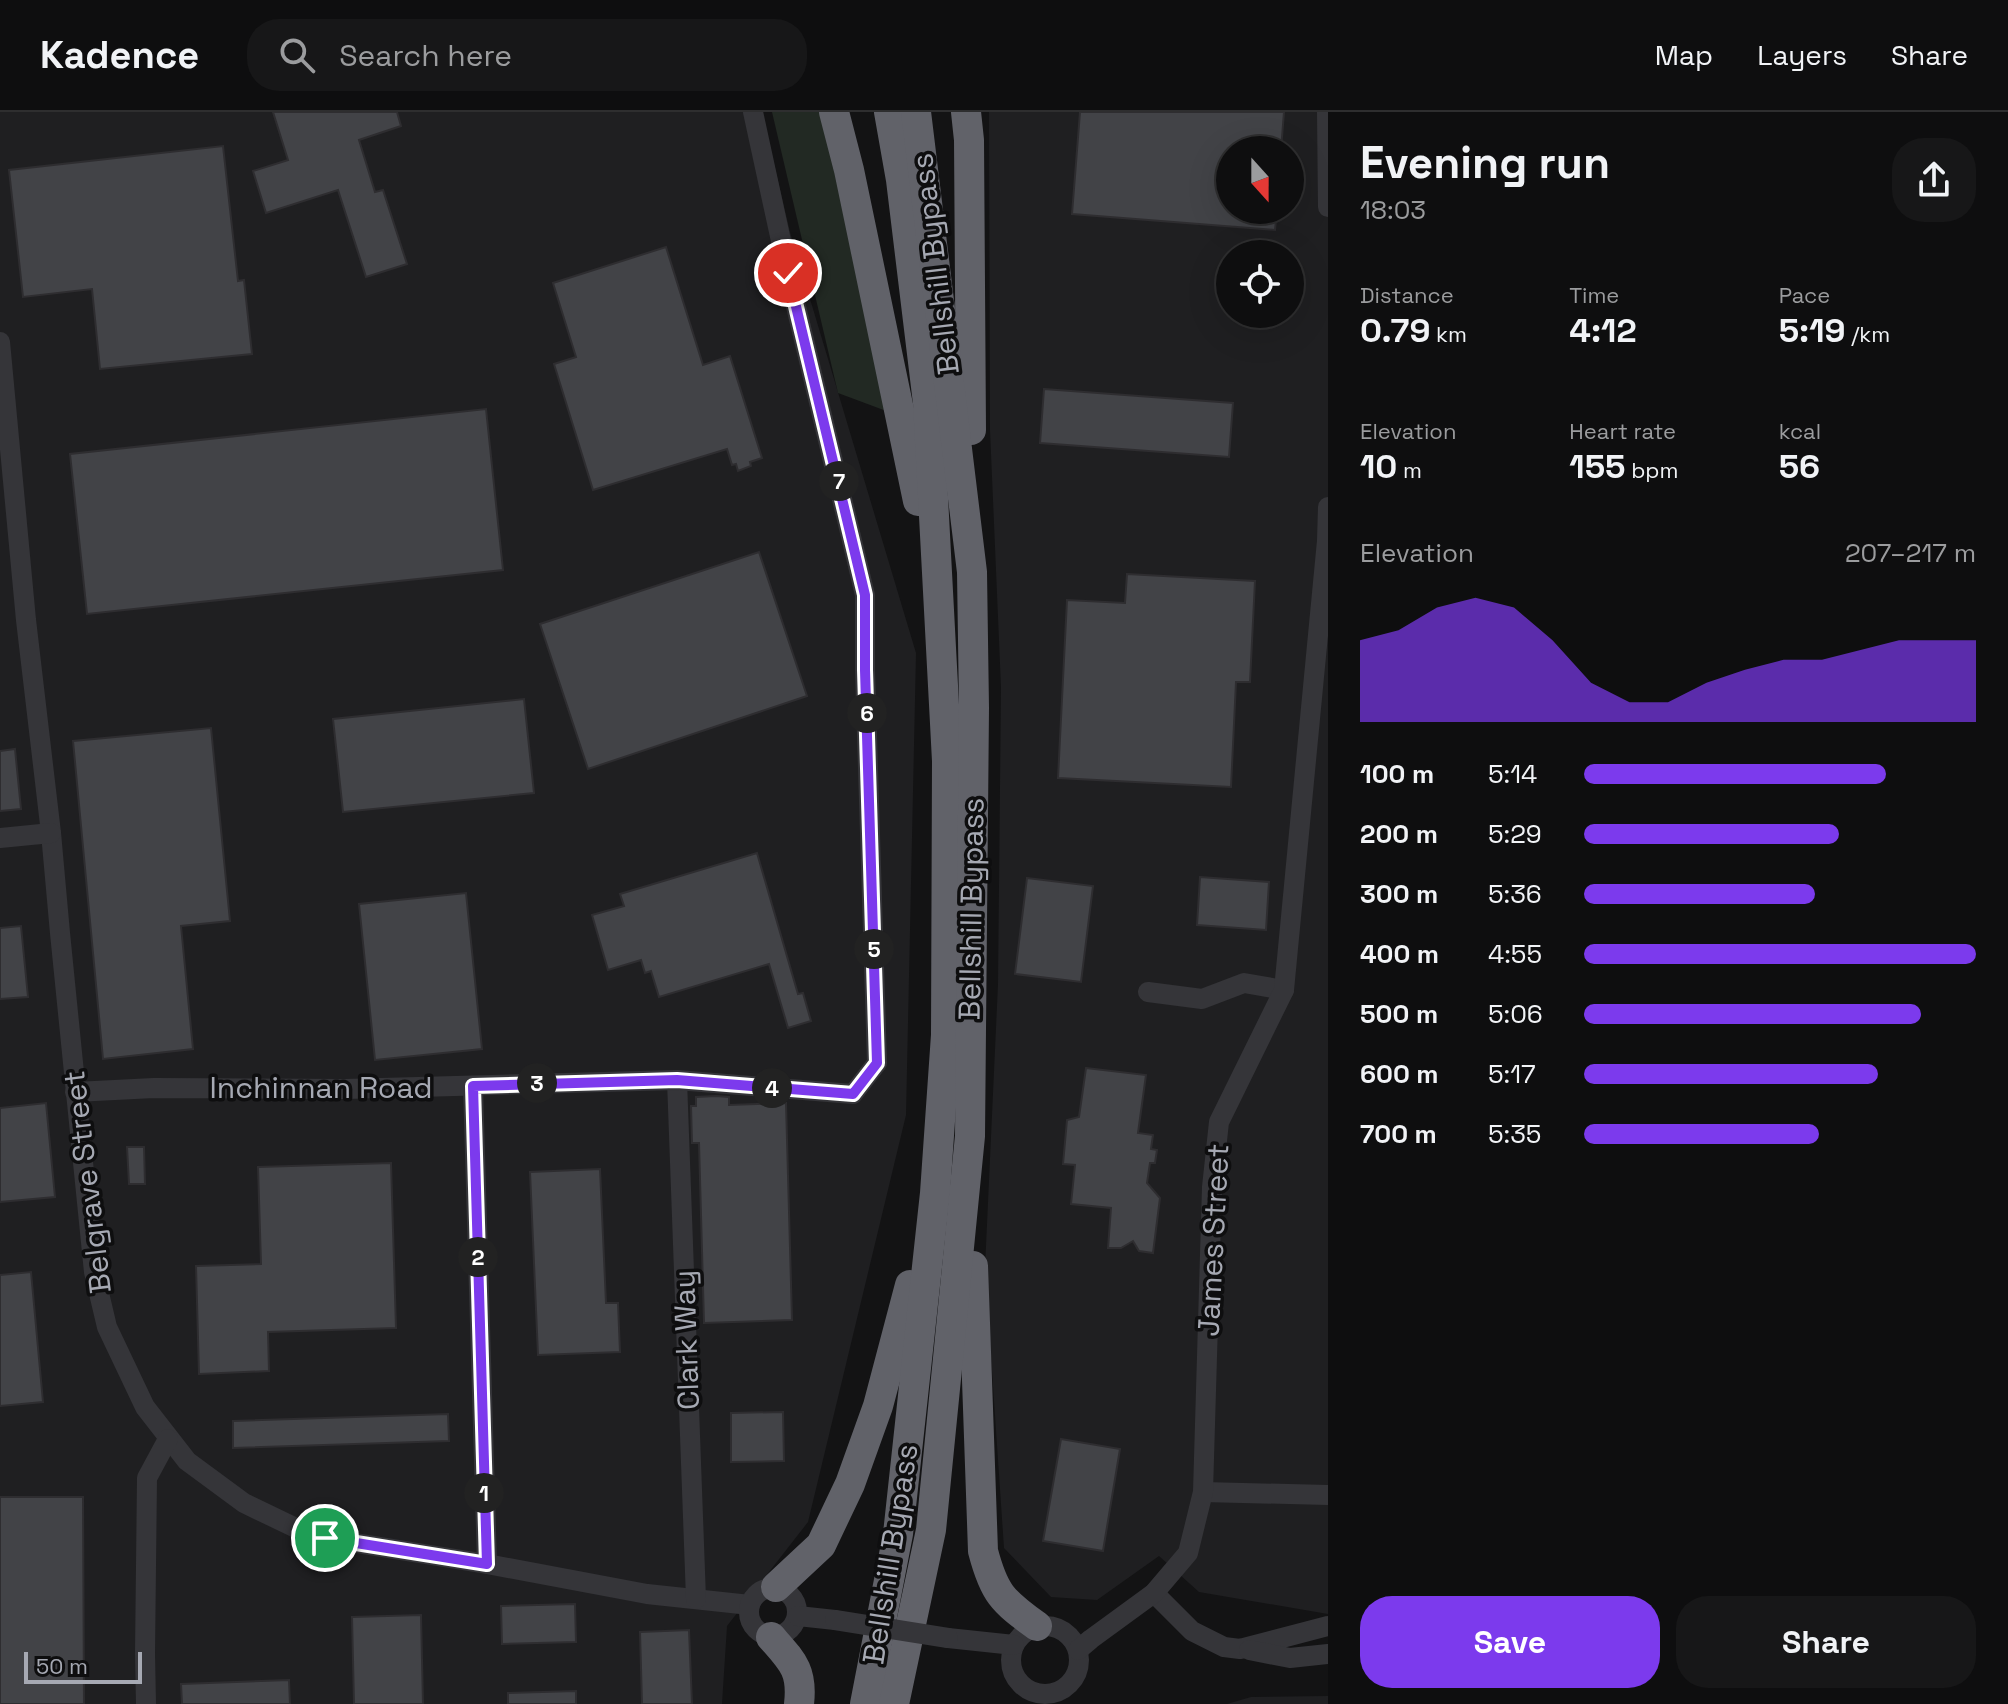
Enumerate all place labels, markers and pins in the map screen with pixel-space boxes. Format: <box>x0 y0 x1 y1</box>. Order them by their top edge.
pin <box>754 239 822 307</box>
pin: 7 <box>819 461 859 501</box>
pin: 6 <box>847 693 887 733</box>
pin: 5 <box>854 929 894 969</box>
pin: 3 <box>517 1063 557 1103</box>
pin: 4 <box>752 1068 792 1108</box>
pin: 2 <box>458 1237 498 1277</box>
pin: 1 <box>464 1473 504 1513</box>
pin <box>291 1504 359 1572</box>

